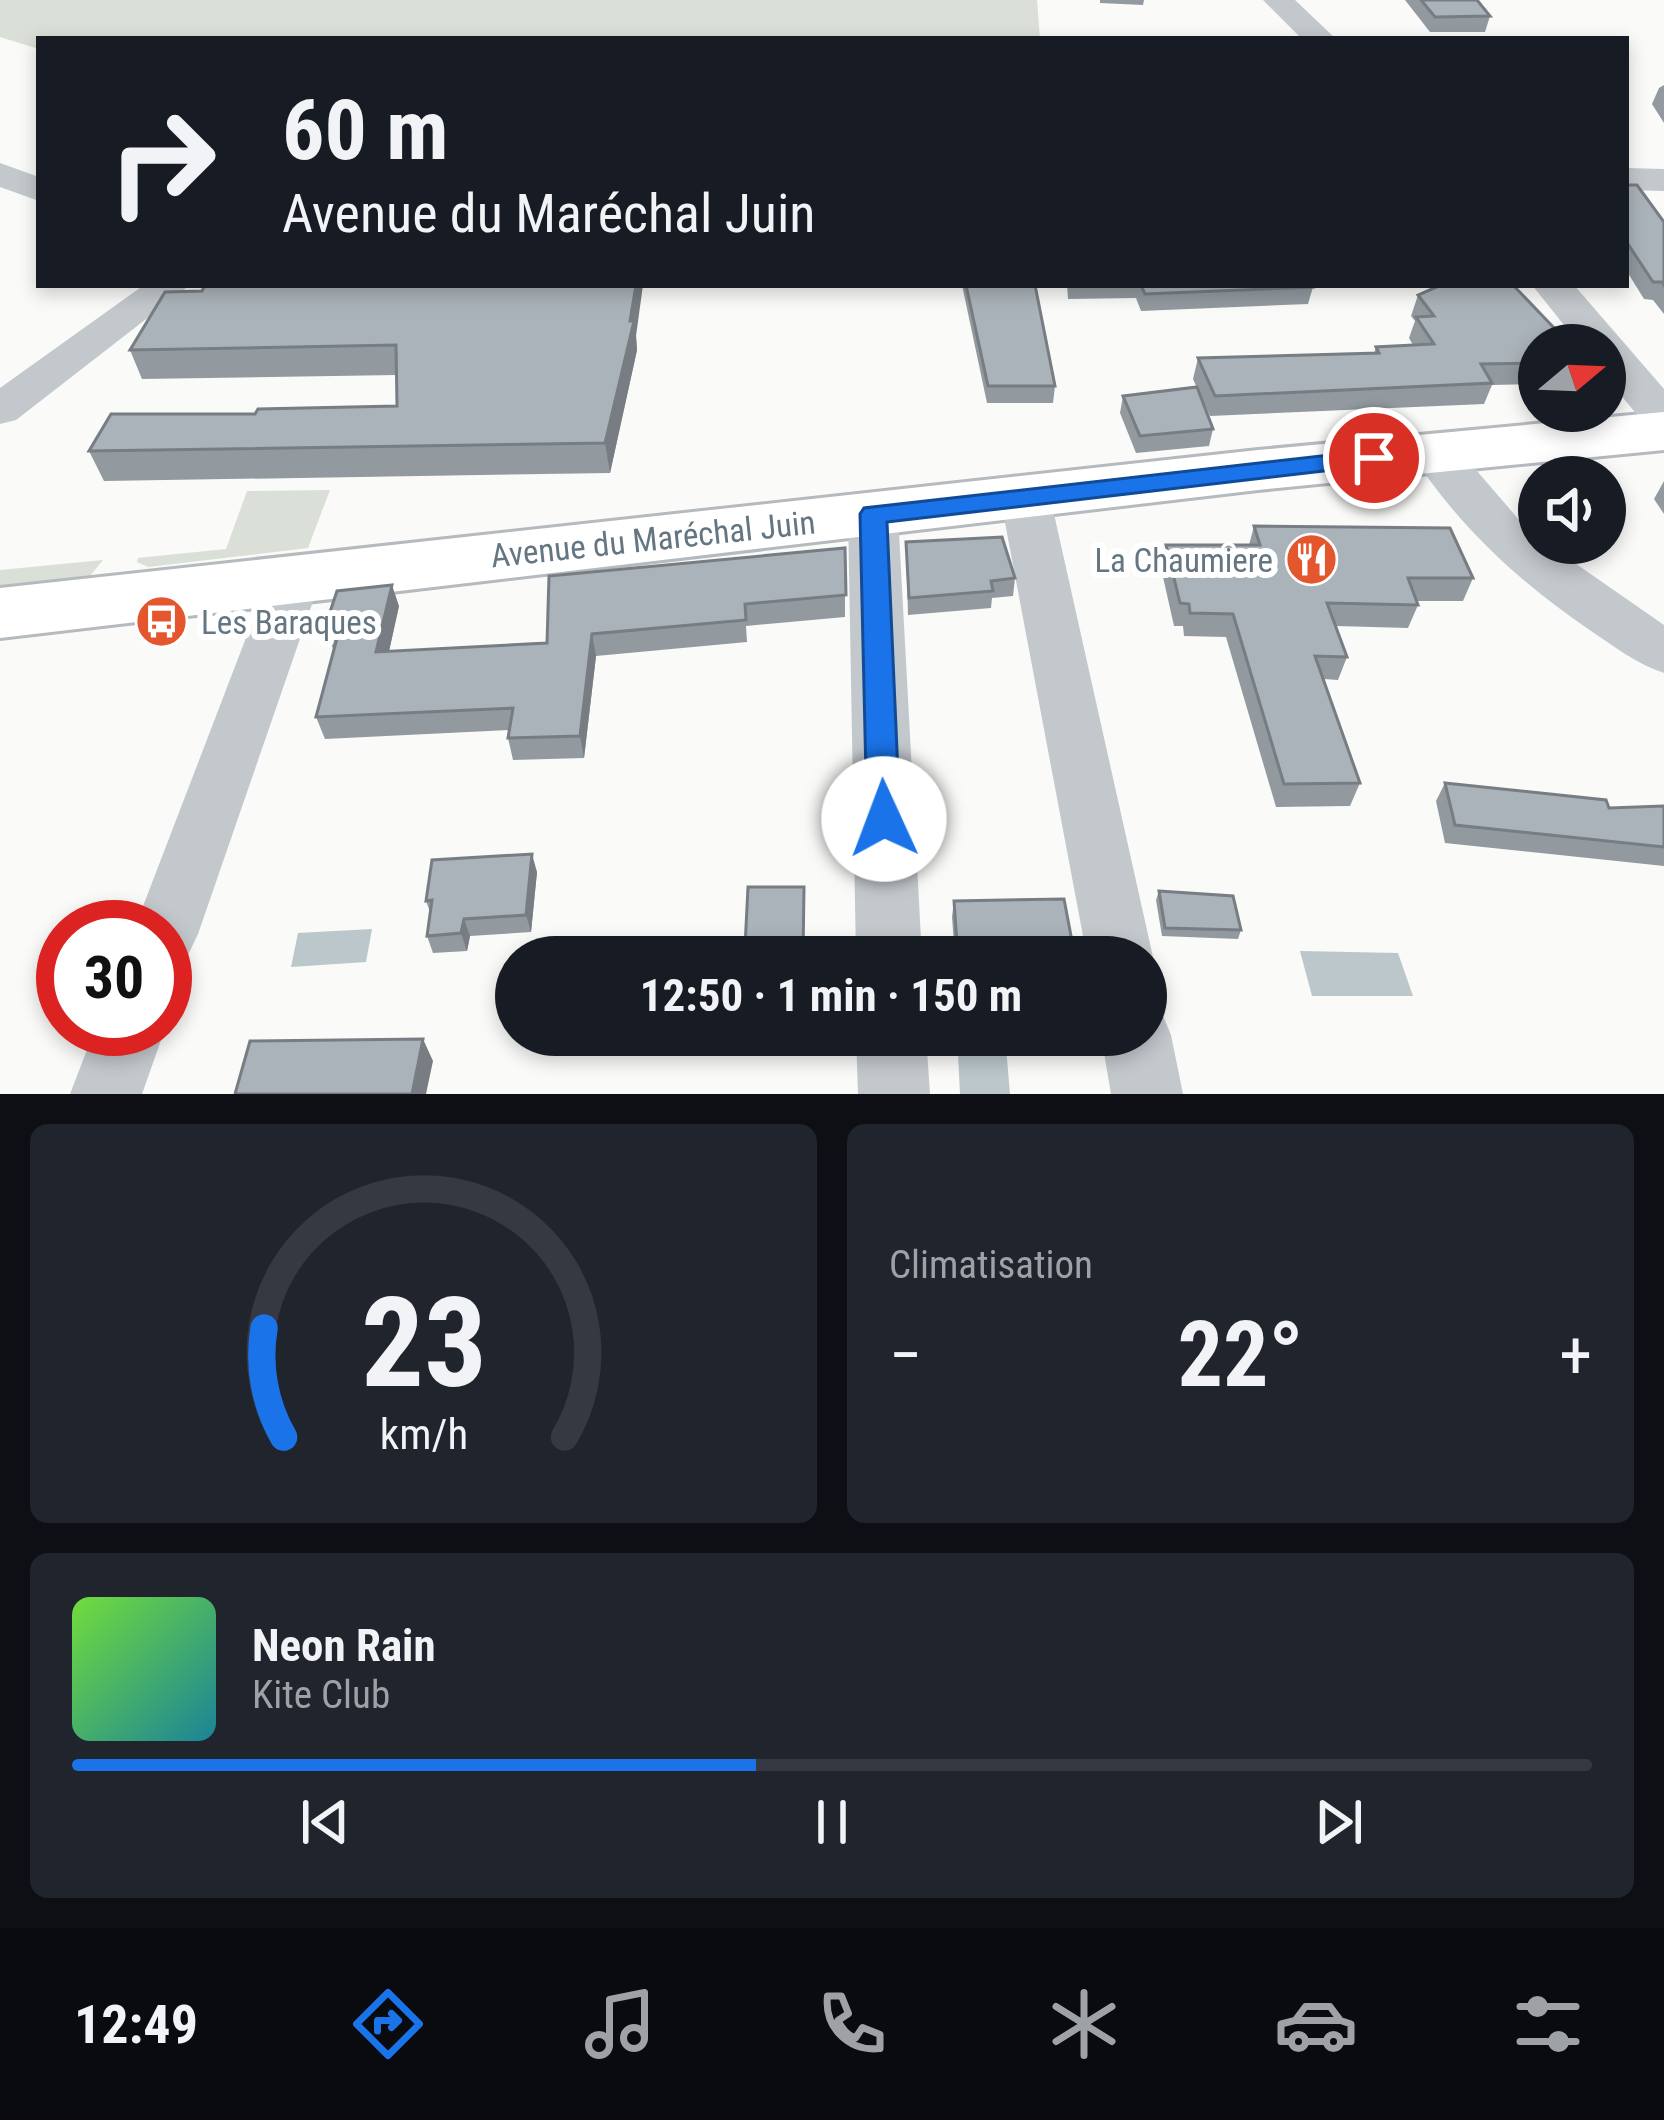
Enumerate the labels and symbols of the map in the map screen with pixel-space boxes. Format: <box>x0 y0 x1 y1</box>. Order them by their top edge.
north arrow <box>1518 324 1626 432</box>
pin <box>1323 407 1425 509</box>
street label: Avenue du Maréchal Juin <box>489 503 817 575</box>
restaurant icon: La Chaumiere <box>1284 532 1340 588</box>
place label: La Chaumiere <box>1094 541 1273 580</box>
bus stop icon: Les Baraques <box>134 594 190 650</box>
place label: Les Baraques <box>201 603 377 642</box>
position arrow <box>821 756 947 882</box>
speed limit sign: 30 <box>36 900 192 1056</box>

